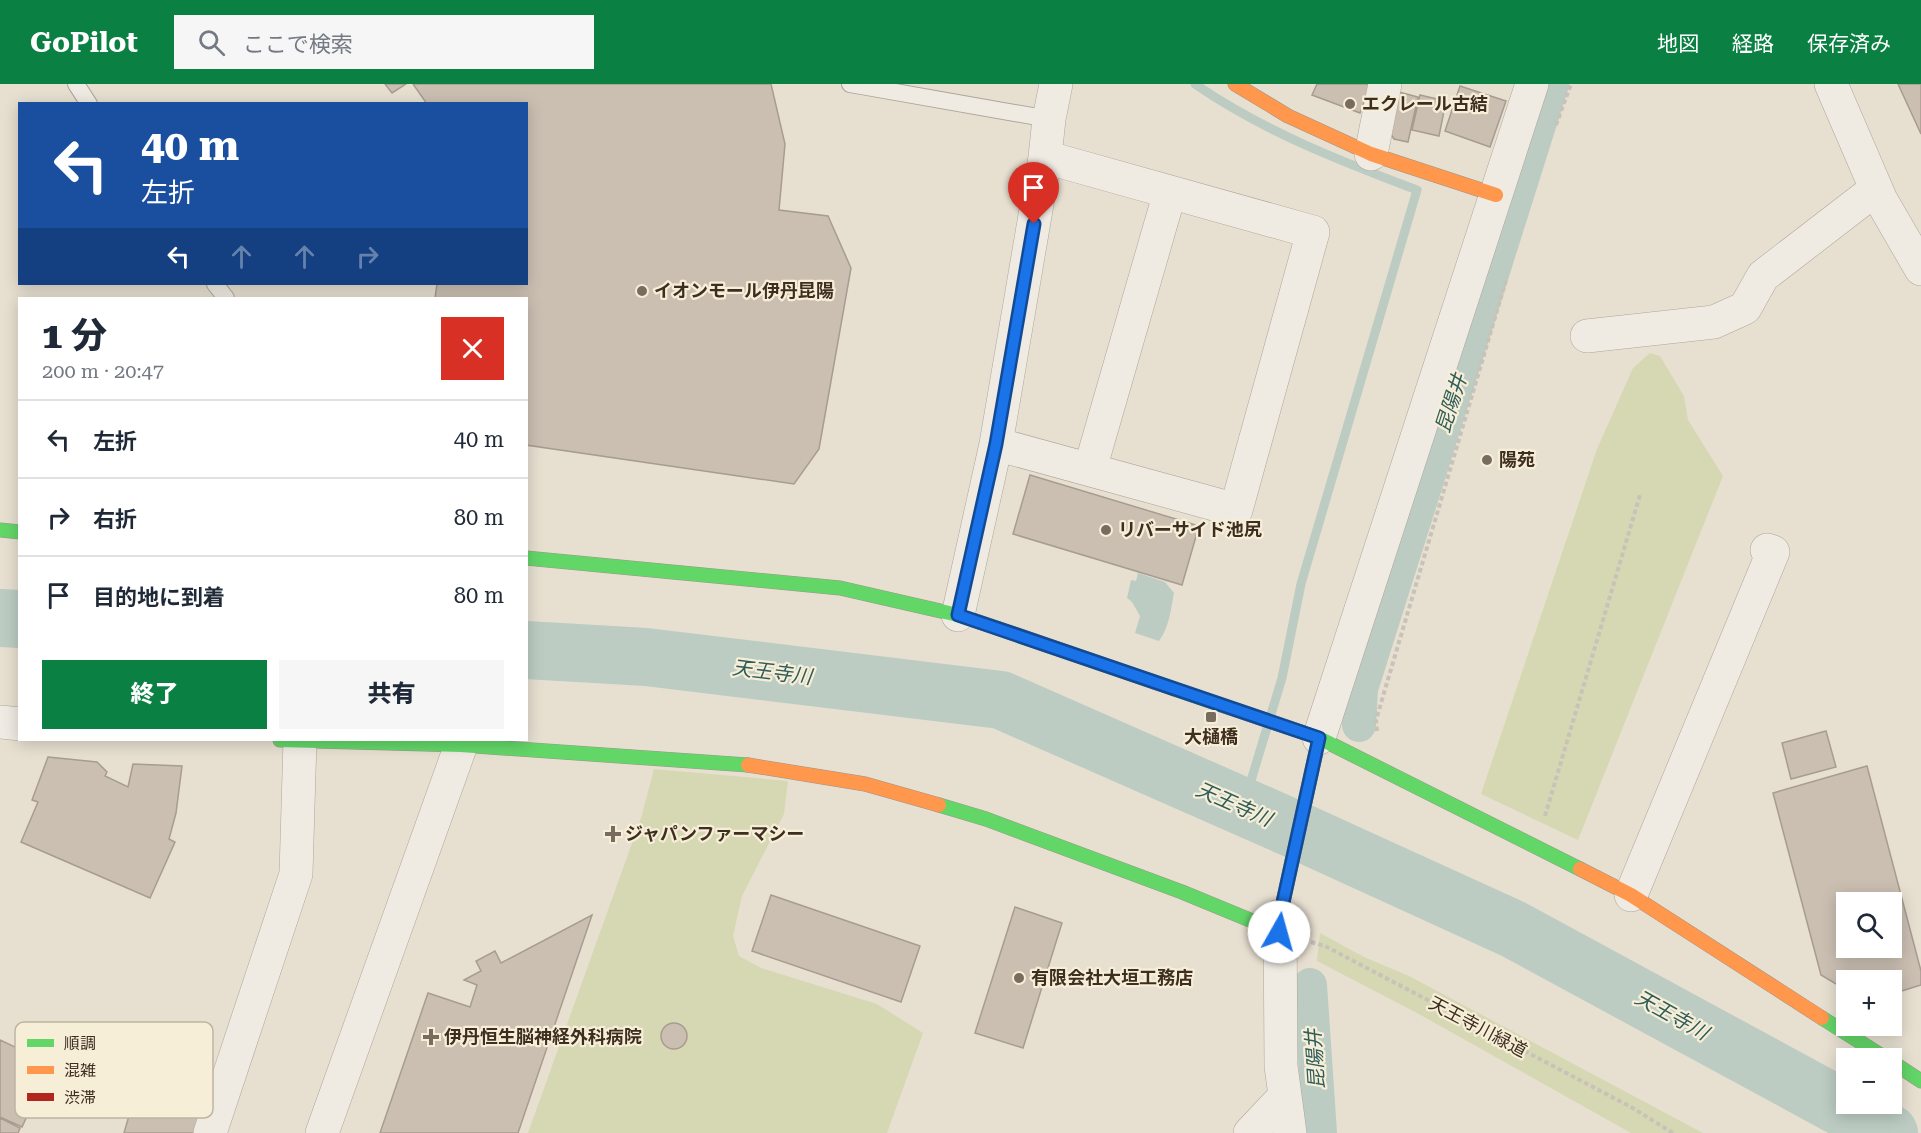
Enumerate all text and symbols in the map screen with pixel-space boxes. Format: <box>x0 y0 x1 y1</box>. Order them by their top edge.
search box <box>174 15 594 69</box>
text: GoPilot <box>30 26 138 59</box>
icon: search <box>195 26 228 59</box>
text: ここで検索 <box>243 32 353 57</box>
text: 地図 <box>1657 32 1699 56</box>
text: 経路 <box>1732 32 1774 56</box>
text: 保存済み <box>1807 32 1891 56</box>
place label: エクレール古結 <box>1362 93 1488 114</box>
marker: エクレール古結 <box>1343 97 1357 111</box>
text: 40 m <box>141 121 239 170</box>
icon: left <box>42 126 120 204</box>
pin <box>1008 162 1059 224</box>
icon: arrive <box>1017 171 1050 204</box>
text: 左折 <box>141 177 195 209</box>
icon: left <box>162 240 195 273</box>
icon: ahead <box>225 240 258 273</box>
icon: ahead <box>288 240 321 273</box>
icon: right <box>351 240 384 273</box>
place label: イオンモール伊丹昆陽 <box>654 280 834 301</box>
marker: イオンモール伊丹昆陽 <box>635 284 649 298</box>
text: 1 分 <box>42 315 107 357</box>
button: close <box>441 317 504 380</box>
text: 200 m · 20:47 <box>42 359 164 383</box>
water label: 昆陽井 <box>1430 369 1472 435</box>
icon: left <box>42 423 75 456</box>
text: 40 m <box>454 427 504 452</box>
text: 左折 <box>93 429 137 454</box>
place label: 陽苑 <box>1499 449 1535 470</box>
marker: 陽苑 <box>1480 453 1494 467</box>
icon: right <box>42 501 75 534</box>
text: 80 m <box>454 505 504 530</box>
text: 右折 <box>93 507 137 532</box>
place label: リバーサイド池尻 <box>1118 519 1262 540</box>
marker: リバーサイド池尻 <box>1099 523 1113 537</box>
icon: arrive <box>42 579 75 612</box>
text: 80 m <box>454 583 504 608</box>
text: 目的地に到着 <box>93 585 225 610</box>
water label: 天王寺川 <box>731 655 815 689</box>
button: 終了 <box>42 660 267 729</box>
button: 共有 <box>279 660 504 729</box>
marker: 大樋橋 <box>1204 710 1218 724</box>
place label: 大樋橋 <box>1184 726 1238 747</box>
water label: 天王寺川 <box>1193 777 1277 832</box>
place label: ジャパンファーマシー <box>625 823 804 844</box>
marker: ジャパンファーマシー <box>606 827 620 841</box>
map controls <box>1836 892 1902 1114</box>
button: search <box>1836 892 1902 958</box>
position arrow <box>1247 900 1311 964</box>
place label: 有限会社大垣工務店 <box>1031 967 1193 988</box>
button: + <box>1836 970 1902 1036</box>
marker: 有限会社大垣工務店 <box>1012 971 1026 985</box>
water label: 天王寺川 <box>1631 985 1715 1046</box>
street label: 天王寺川緑道 <box>1426 992 1531 1061</box>
legend <box>15 1022 213 1118</box>
place label: 伊丹恒生脳神経外科病院 <box>444 1026 642 1047</box>
water label: 昆陽井 <box>1301 1026 1329 1090</box>
marker: 伊丹恒生脳神経外科病院 <box>422 1028 440 1046</box>
text: 順調 <box>64 1034 96 1053</box>
button: − <box>1836 1048 1902 1114</box>
text: 混雑 <box>64 1061 96 1080</box>
text: 渋滞 <box>64 1088 96 1107</box>

